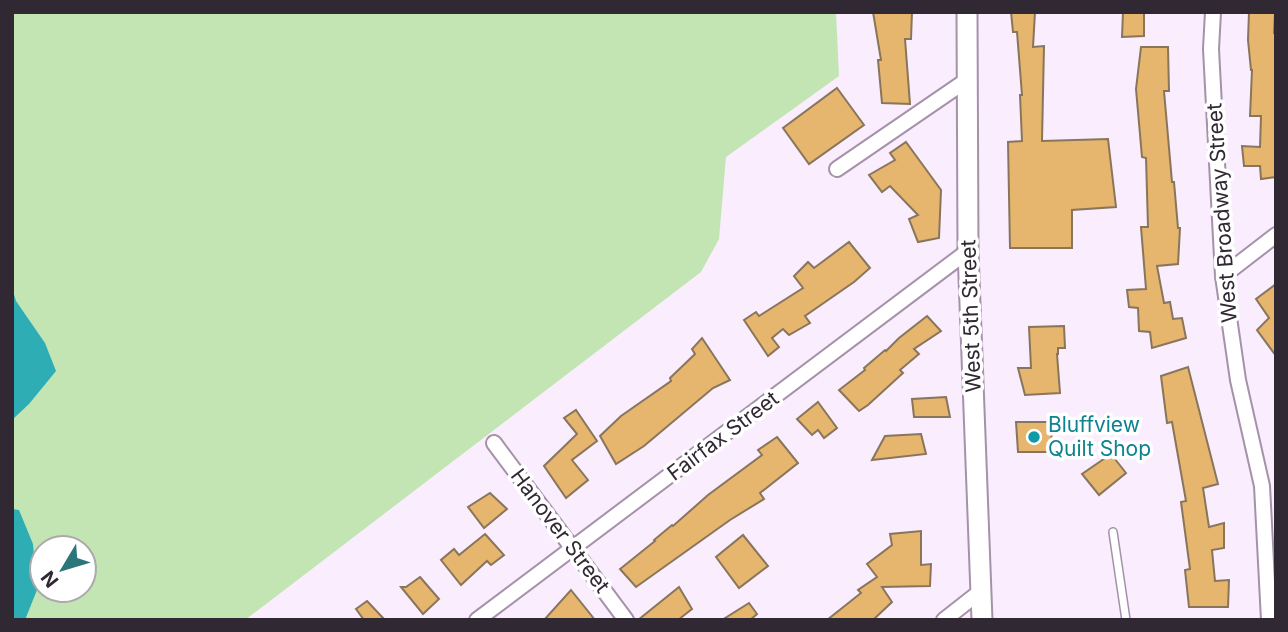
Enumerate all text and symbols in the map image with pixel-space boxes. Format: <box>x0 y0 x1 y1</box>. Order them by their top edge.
street label: West Broadway Street <box>1201 102 1242 324</box>
street label: West 5th Street <box>955 239 986 393</box>
street label: Fairfax Street <box>662 386 783 486</box>
place label: Bluffview Quilt Shop <box>1048 412 1151 461</box>
marker: Bluffview Quilt Shop <box>1026 429 1042 445</box>
street label: Hanover Street <box>506 464 615 598</box>
north arrow <box>28 534 98 604</box>
text: N <box>36 566 64 592</box>

